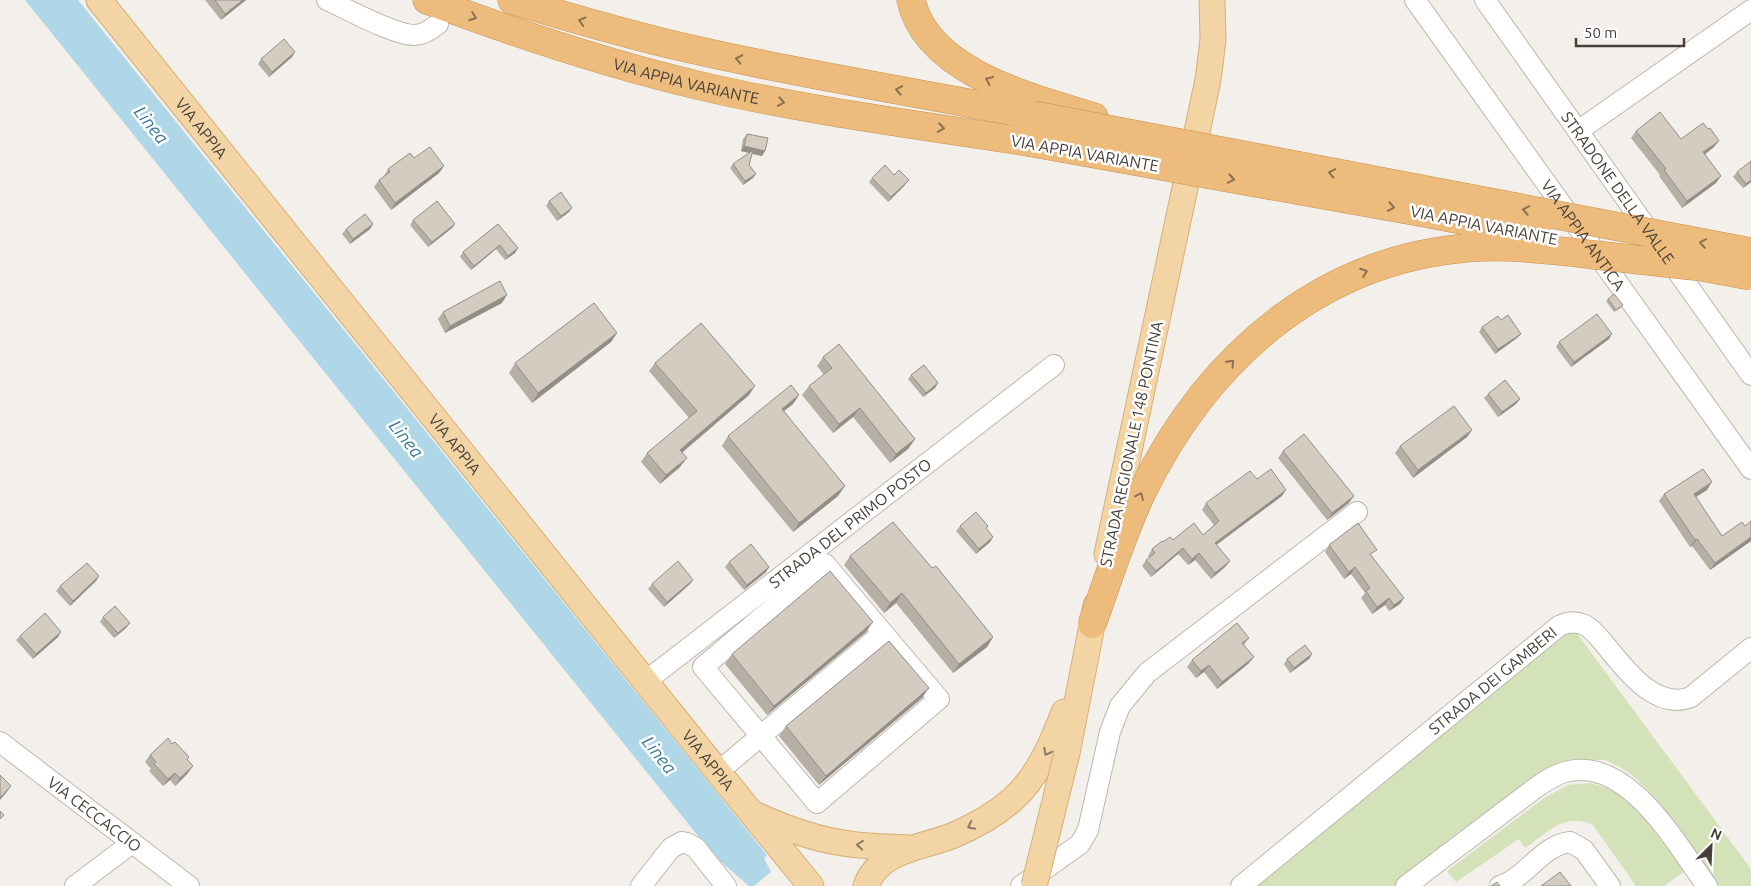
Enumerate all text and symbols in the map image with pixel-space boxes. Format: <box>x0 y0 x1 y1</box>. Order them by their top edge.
one-way arrow <box>468 11 476 21</box>
scale bar <box>1576 15 1684 47</box>
one-way arrow <box>578 16 586 26</box>
text: 50 m <box>1584 24 1617 41</box>
street label: VIA APPIA VARIANTE <box>611 54 761 107</box>
one-way arrow <box>735 55 744 65</box>
one-way arrow <box>985 75 994 86</box>
one-way arrow <box>895 85 903 95</box>
street label: VIA APPIA <box>172 94 232 162</box>
one-way arrow <box>776 97 785 107</box>
water label: Linea <box>131 102 173 147</box>
street label: STRADONE DELLA VALLE <box>1558 108 1678 267</box>
one-way arrow <box>937 123 945 133</box>
street label: VIA APPIA VARIANTE <box>1010 131 1160 175</box>
one-way arrow <box>1328 168 1337 178</box>
one-way arrow <box>1226 173 1235 183</box>
street label: VIA APPIA ANTICA <box>1538 176 1629 294</box>
one-way arrow <box>1386 202 1395 212</box>
street label: VIA APPIA VARIANTE <box>1409 202 1559 248</box>
one-way arrow <box>1522 205 1531 215</box>
one-way arrow <box>1699 238 1707 248</box>
one-way arrow <box>1359 268 1368 278</box>
street label: STRADA REGIONALE 148 PONTINA <box>1096 319 1166 568</box>
one-way arrow <box>1225 359 1234 368</box>
street label: VIA APPIA <box>425 410 485 478</box>
water label: Linea <box>386 416 428 461</box>
street label: STRADA DEL PRIMO POSTO <box>765 455 935 592</box>
one-way arrow <box>1134 493 1144 502</box>
street label: STRADA DEI GAMBERI <box>1425 623 1560 738</box>
street label: VIA APPIA <box>679 726 738 794</box>
water label: Linea <box>639 732 681 777</box>
one-way arrow <box>1043 747 1053 756</box>
street label: VIA CECCACCIO <box>44 773 145 856</box>
one-way arrow <box>967 820 976 830</box>
north arrow <box>1686 821 1736 871</box>
text: N <box>1708 825 1724 844</box>
one-way arrow <box>855 840 863 851</box>

